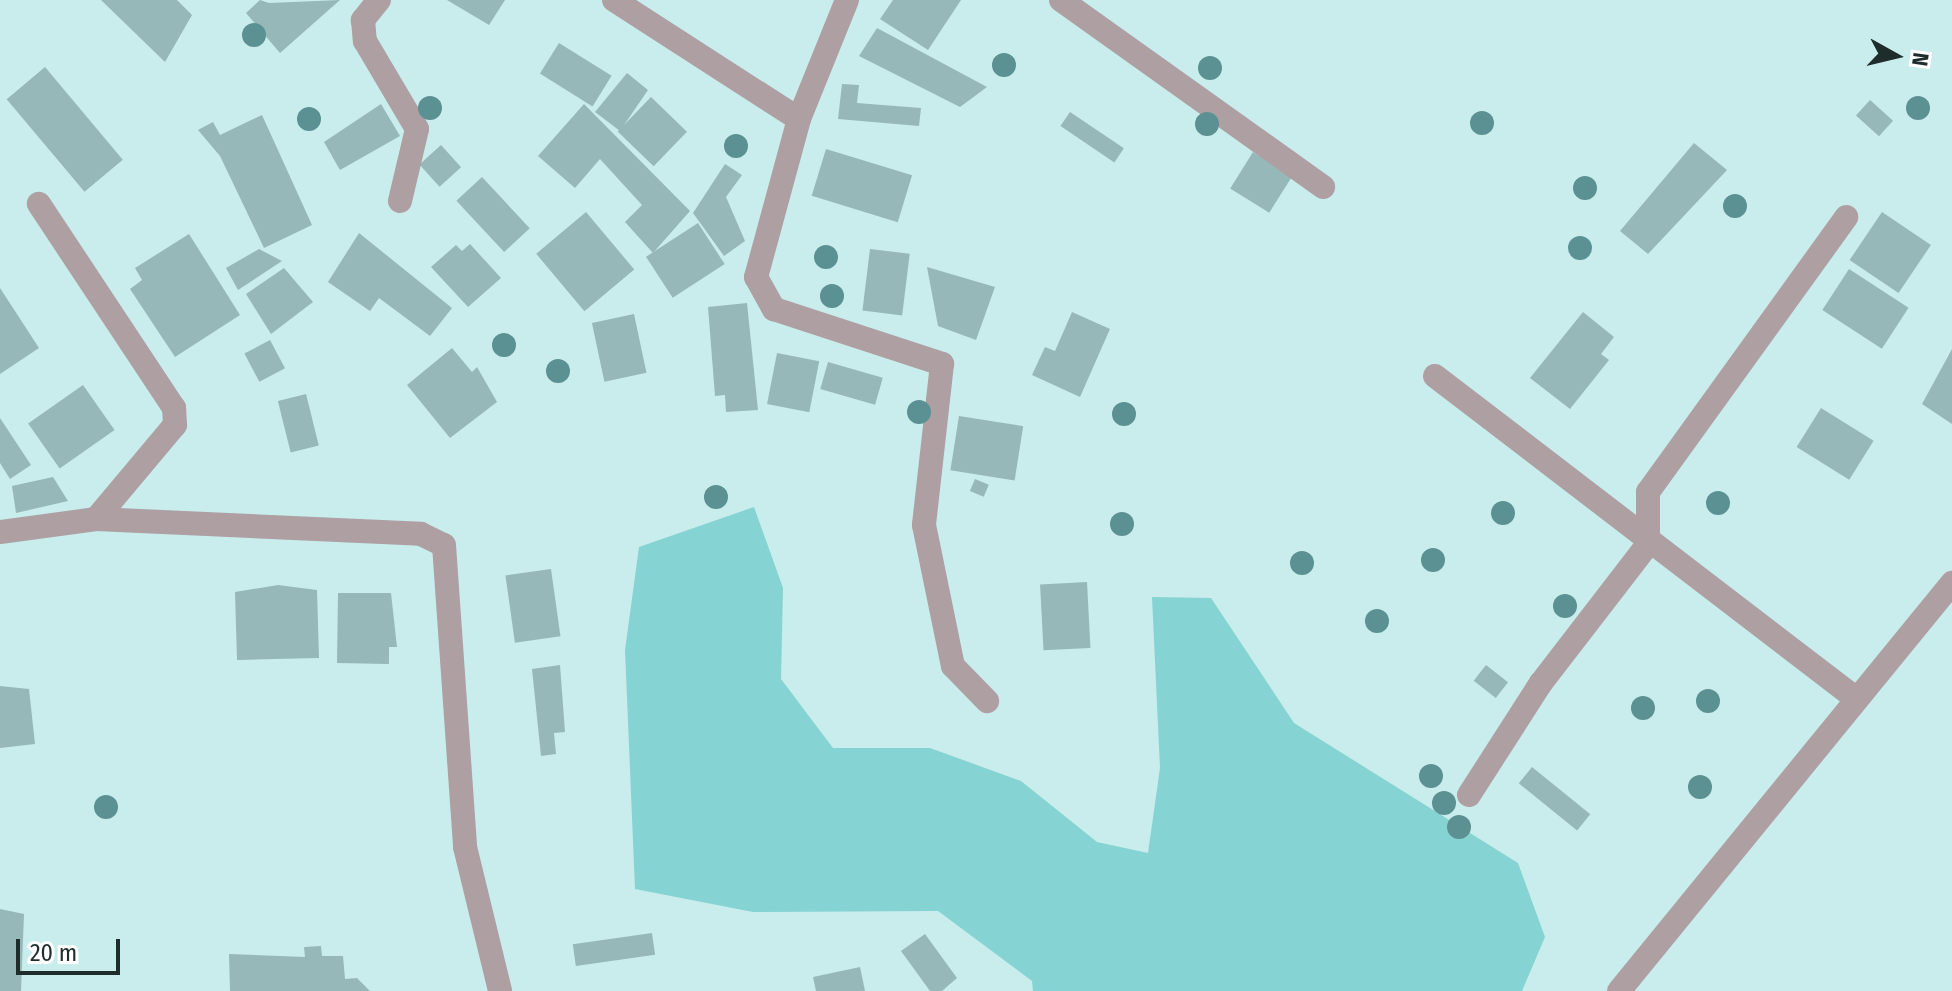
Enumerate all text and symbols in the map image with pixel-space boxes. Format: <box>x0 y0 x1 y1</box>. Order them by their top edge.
north arrow <box>1856 16 1936 96</box>
text: N <box>1906 51 1935 68</box>
scale bar <box>20 923 124 973</box>
text: 20 m <box>30 939 77 967</box>

